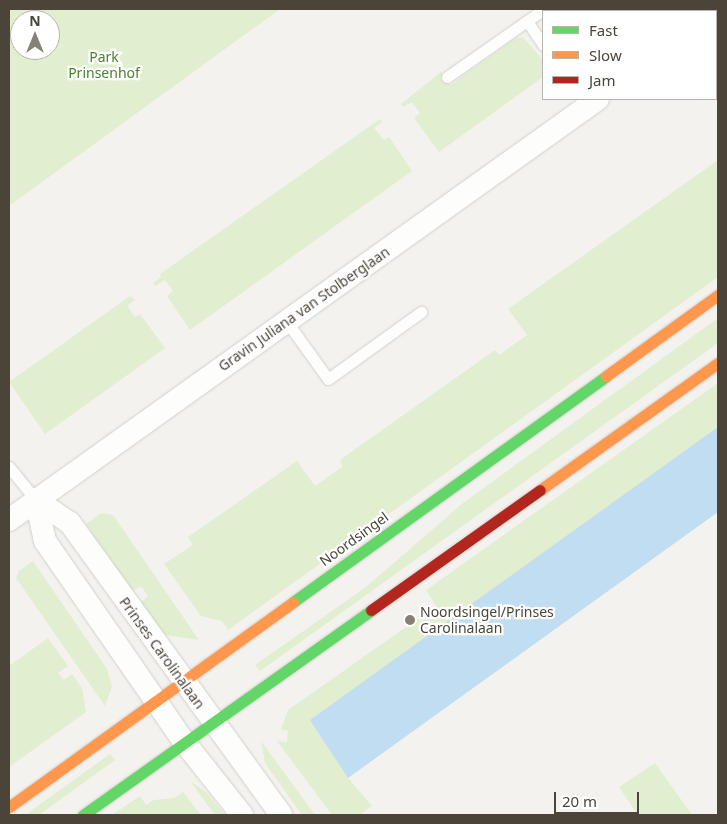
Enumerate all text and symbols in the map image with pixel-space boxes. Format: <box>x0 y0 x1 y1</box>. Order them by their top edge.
north arrow <box>10 10 60 60</box>
legend <box>542 10 717 100</box>
text: N <box>29 11 41 30</box>
text: Fast <box>589 20 618 40</box>
text: Slow <box>589 45 622 65</box>
park label: Park Prinsenhof <box>68 49 140 82</box>
text: Jam <box>589 70 616 90</box>
street label: Gravin Juliana van Stolberglaan <box>215 243 393 375</box>
street label: Noordsingel <box>316 508 392 570</box>
street label: Prinses Carolinalaan <box>116 594 208 712</box>
place label: Noordsingel/Prinses Carolinalaan <box>420 604 554 636</box>
marker: Noordsingel/Prinses Carolinalaan <box>404 614 416 626</box>
scale bar <box>557 782 642 814</box>
text: 20 m <box>562 791 597 811</box>

